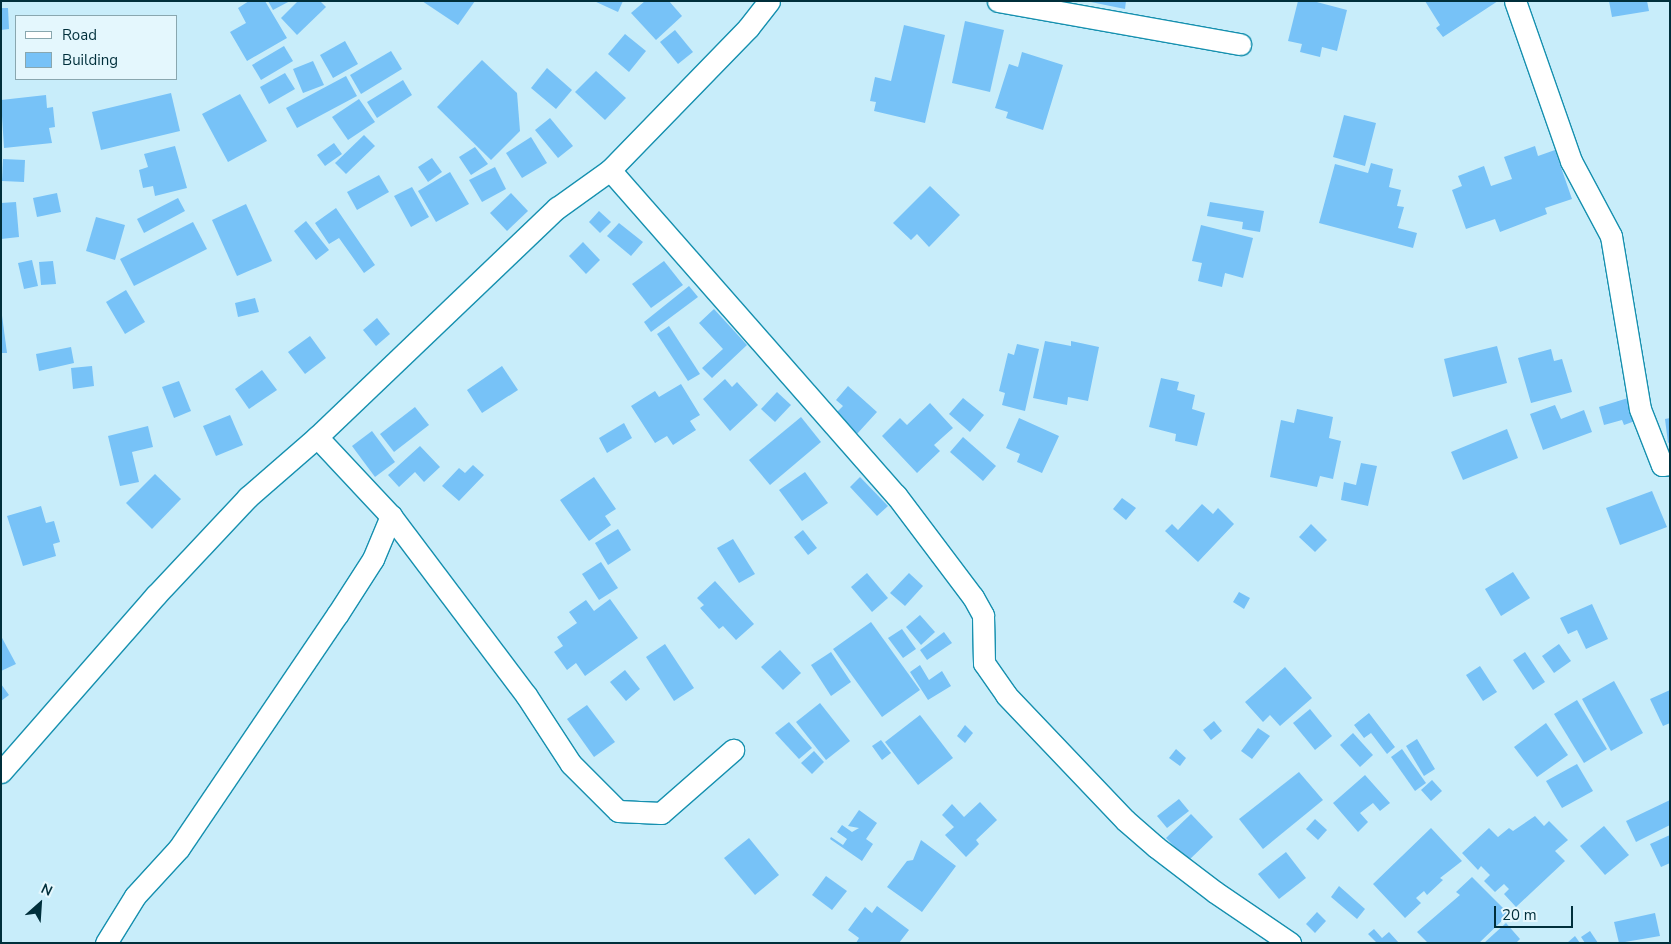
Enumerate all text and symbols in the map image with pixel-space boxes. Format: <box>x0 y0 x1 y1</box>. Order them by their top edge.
legend <box>15 15 178 80</box>
text: Road <box>62 25 97 45</box>
text: Building <box>62 50 118 70</box>
north arrow <box>15 879 65 929</box>
text: N <box>38 879 56 901</box>
scale bar <box>1496 896 1575 928</box>
text: 20 m <box>1502 905 1537 925</box>

